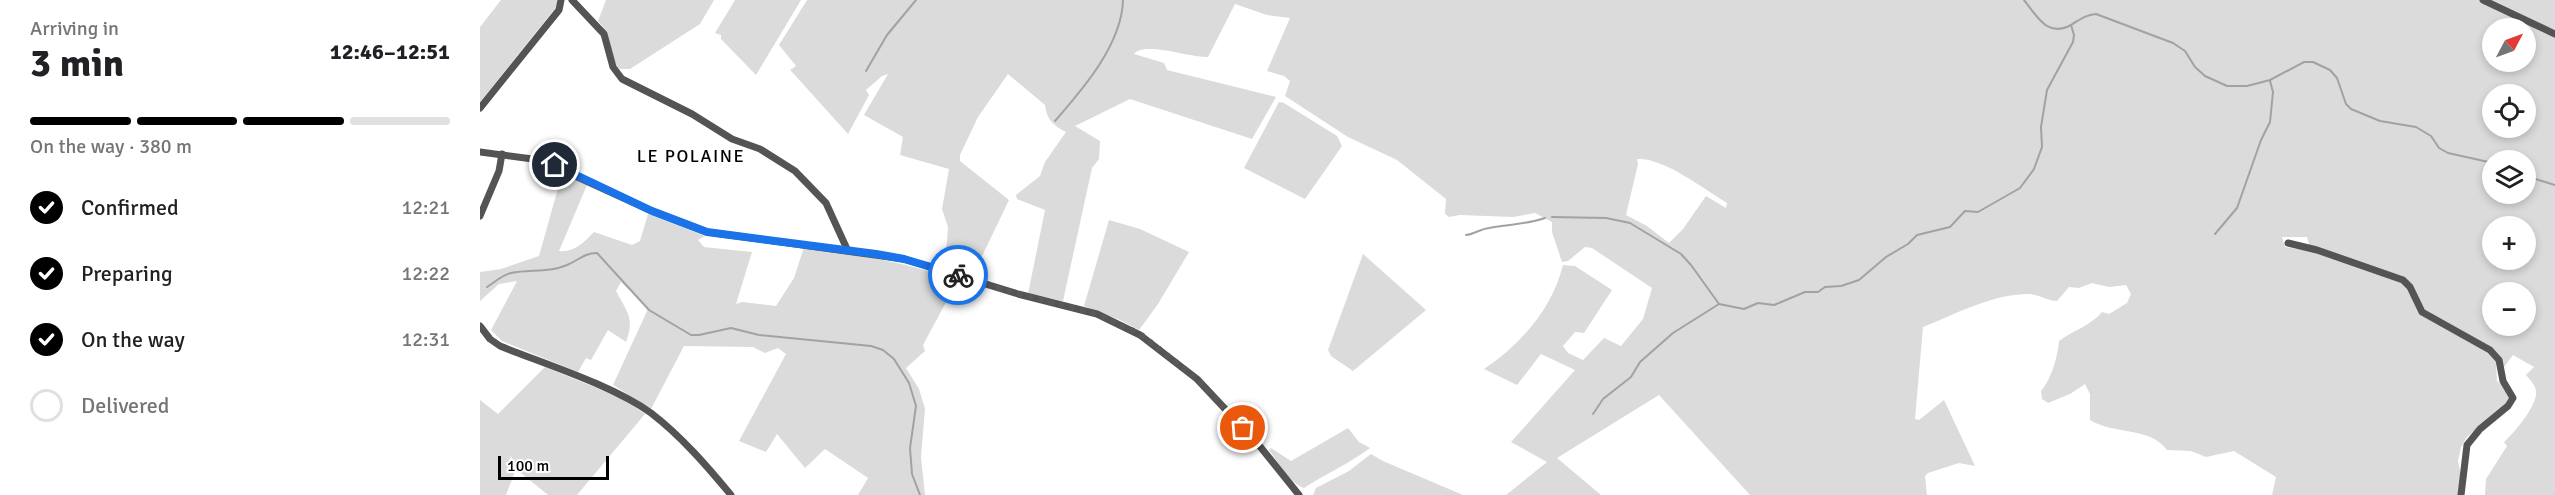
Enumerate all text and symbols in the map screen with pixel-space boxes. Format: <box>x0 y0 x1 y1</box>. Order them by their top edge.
text: Arriving in <box>30 16 119 41</box>
north arrow <box>2482 18 2536 72</box>
map controls <box>2482 18 2536 336</box>
text: 12:46–12:51 <box>330 38 450 65</box>
text: 3 min <box>30 39 124 87</box>
button: locate <box>2482 84 2536 138</box>
text: On the way · 380 m <box>30 134 192 159</box>
pin <box>529 139 580 190</box>
district label: LE POLAINE <box>637 145 745 167</box>
icon: home <box>538 148 571 181</box>
button: layers <box>2482 150 2536 204</box>
icon: check <box>30 191 63 224</box>
text: Confirmed <box>81 194 179 221</box>
text: 12:21 <box>401 195 450 220</box>
button: + <box>2482 216 2536 270</box>
courier <box>928 245 988 305</box>
icon: check <box>30 257 63 290</box>
icon: bike <box>942 259 975 292</box>
text: Preparing <box>81 260 173 287</box>
text: 12:22 <box>401 261 450 286</box>
button: − <box>2482 282 2536 336</box>
icon: check <box>30 323 63 356</box>
text: On the way <box>81 326 185 353</box>
text: 12:31 <box>401 327 450 352</box>
text: Delivered <box>81 392 169 419</box>
pin <box>1217 402 1268 453</box>
icon: bag <box>1226 411 1259 444</box>
scale bar <box>498 453 609 480</box>
text: 100 m <box>507 456 549 476</box>

